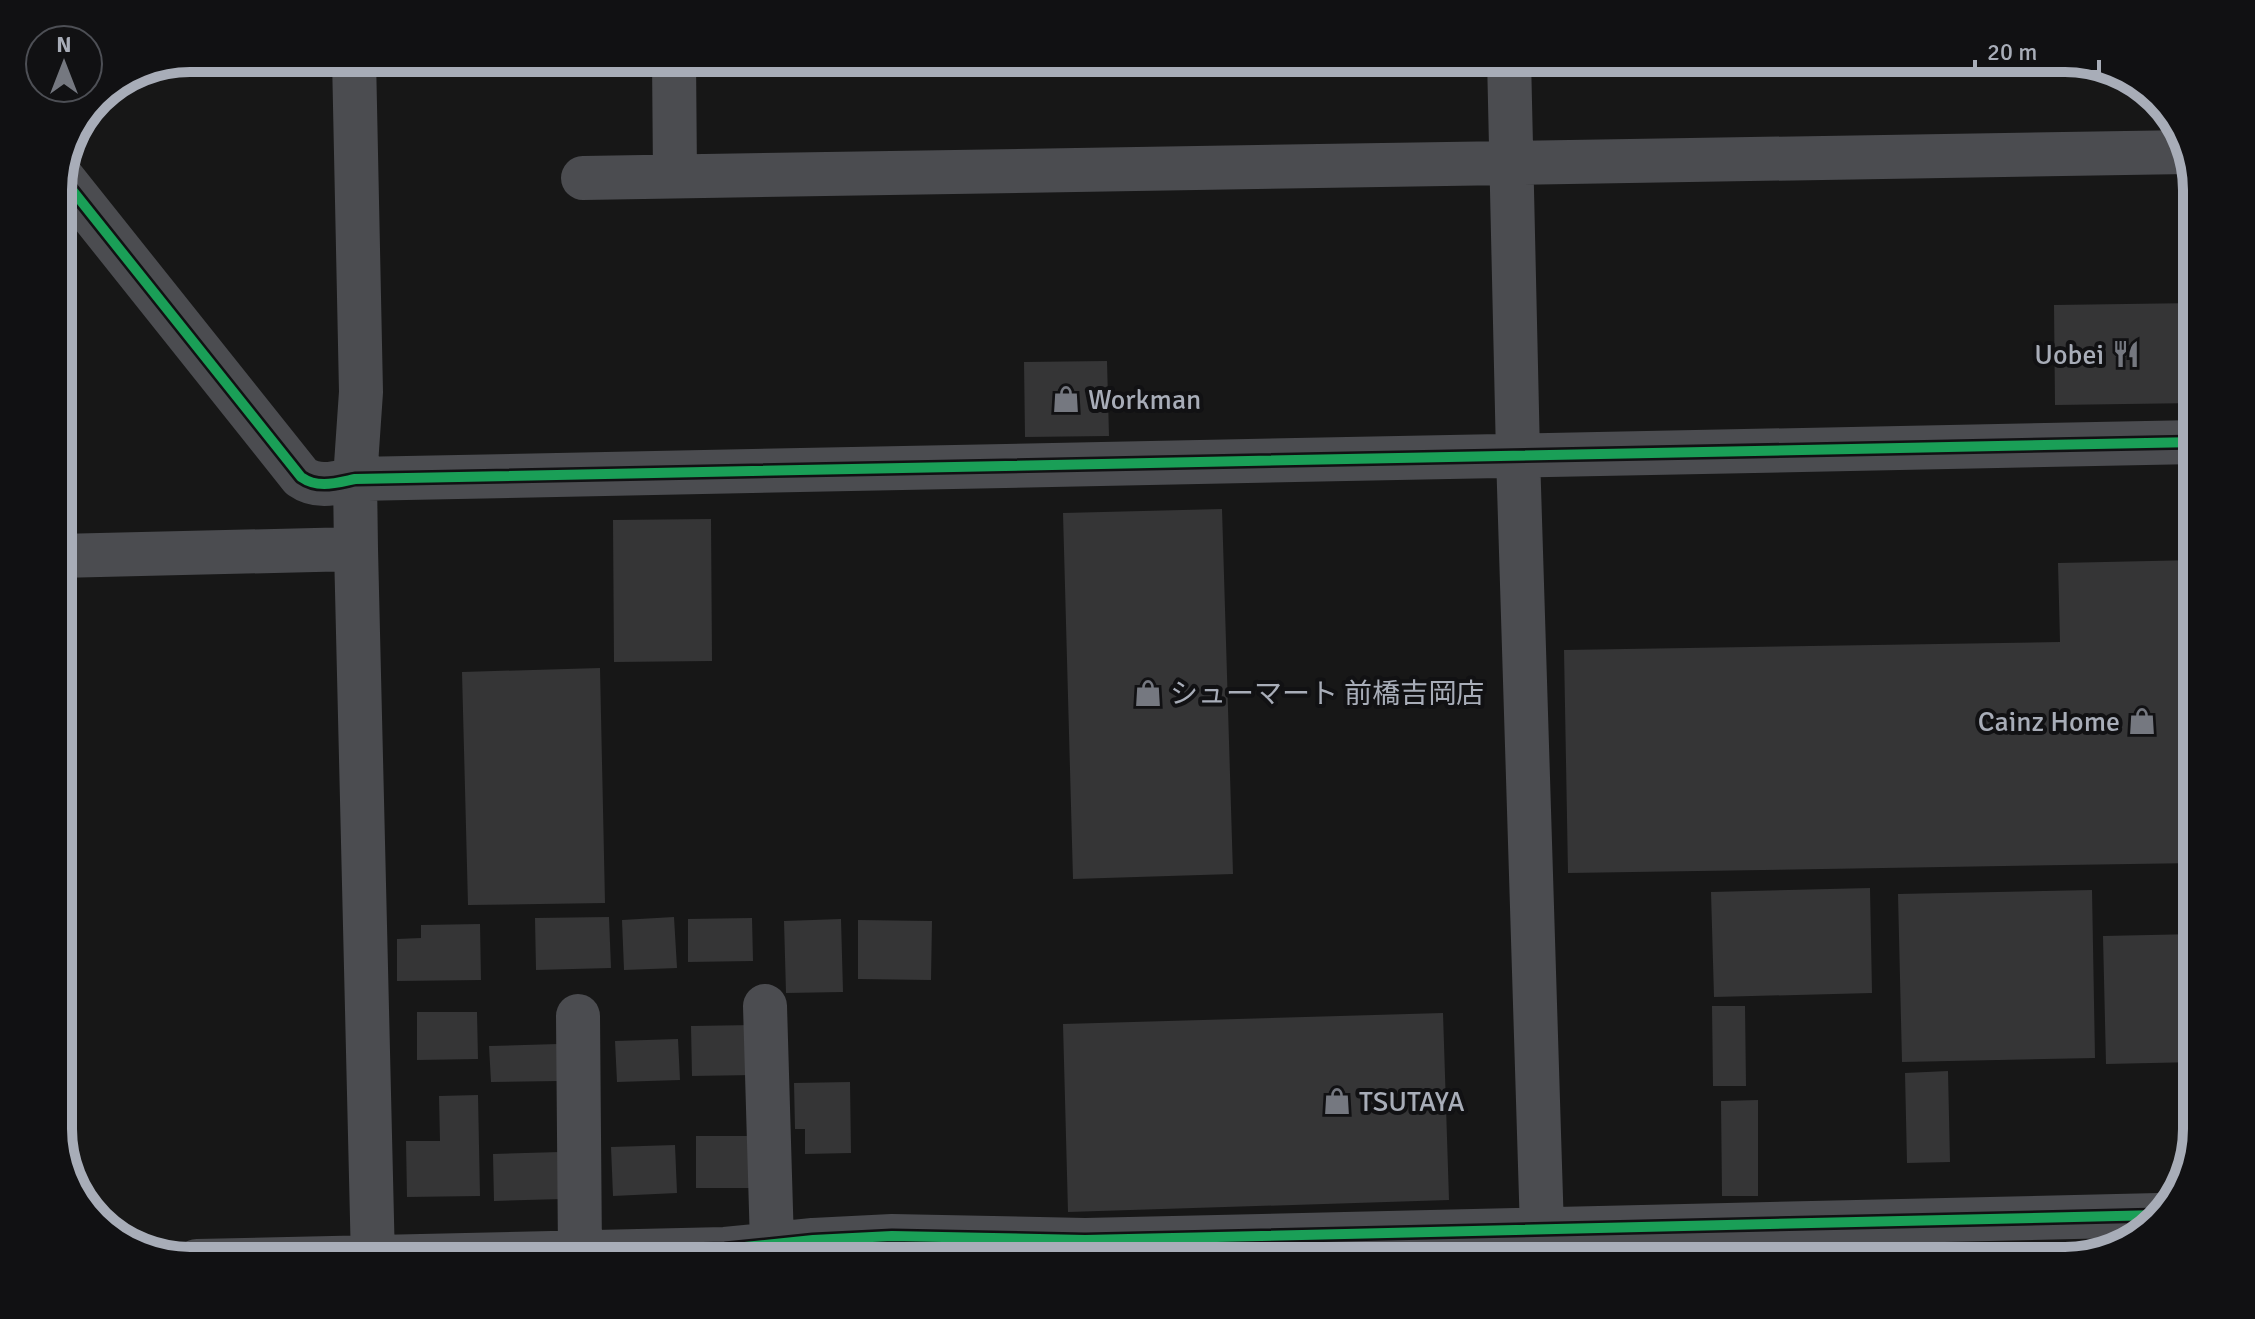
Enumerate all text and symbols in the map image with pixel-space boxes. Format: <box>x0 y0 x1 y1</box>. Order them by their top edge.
north arrow <box>24 24 104 104</box>
scale bar <box>1975 24 2099 74</box>
text: N <box>56 31 72 58</box>
text: 20 m <box>1987 37 2037 67</box>
place label: Uobei <box>2034 338 2104 372</box>
restaurant icon: Uobei <box>2111 339 2141 369</box>
place label: Workman <box>1088 383 1201 417</box>
shop icon: Workman <box>1051 384 1081 414</box>
place label: シューマート 前橋吉岡店 <box>1170 677 1484 711</box>
shop icon: シューマート 前橋吉岡店 <box>1133 678 1163 708</box>
place label: Cainz Home <box>1978 705 2120 739</box>
shop icon: Cainz Home <box>2127 706 2157 736</box>
place label: TSUTAYA <box>1359 1085 1465 1119</box>
shop icon: TSUTAYA <box>1322 1086 1352 1116</box>

